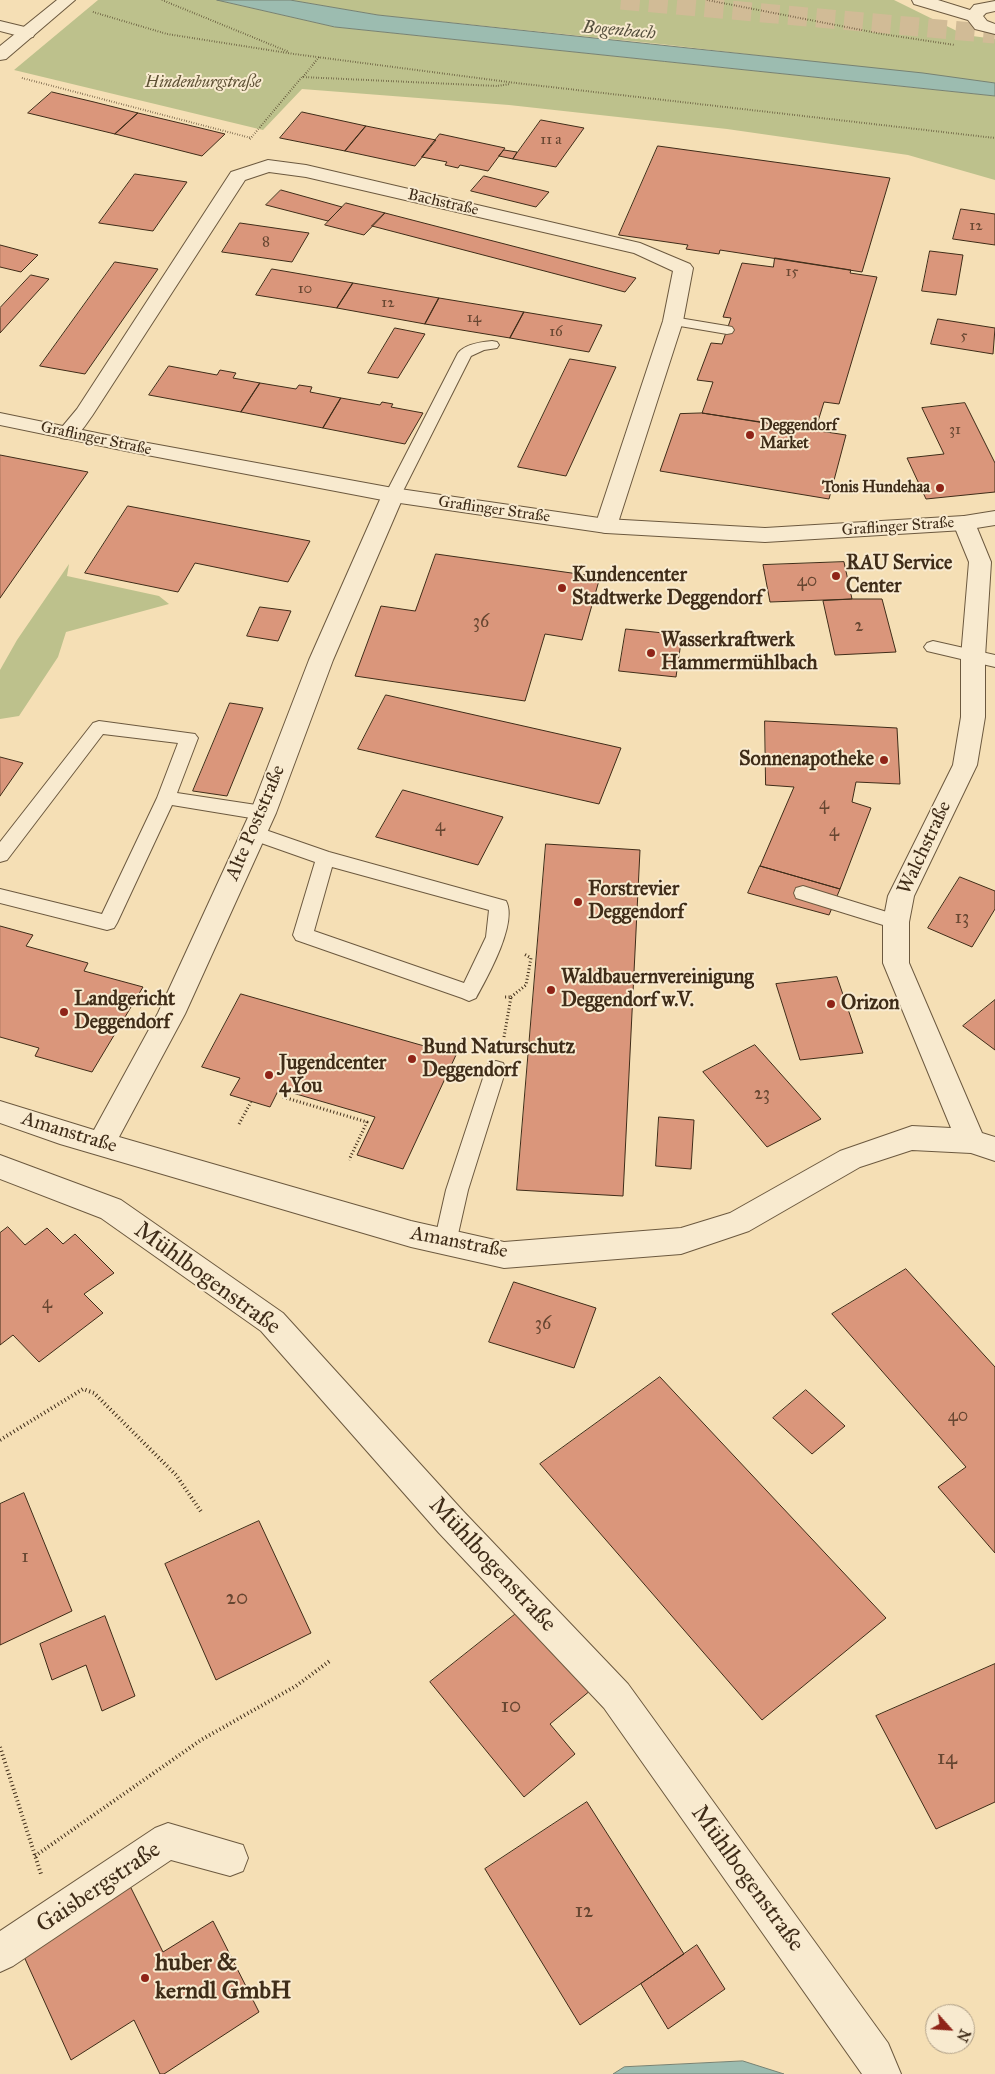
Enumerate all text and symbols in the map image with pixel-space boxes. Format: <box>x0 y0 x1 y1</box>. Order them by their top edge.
water label: Bogenbach <box>581 17 657 45</box>
park label: Hindenburgstraße <box>145 73 261 93</box>
house number: 11 a <box>540 131 562 149</box>
street label: Bachstraße <box>406 186 480 220</box>
house number: 12 <box>969 217 983 235</box>
house number: 8 <box>262 233 270 251</box>
house number: 15 <box>786 263 798 281</box>
house number: 10 <box>298 280 312 298</box>
house number: 12 <box>381 294 395 312</box>
house number: 14 <box>467 309 481 327</box>
house number: 16 <box>549 323 563 341</box>
house number: 5 <box>961 327 967 345</box>
place label: Deggendorf Market <box>760 416 837 454</box>
street label: Graflinger Straße <box>39 418 153 460</box>
house number: 31 <box>949 421 961 439</box>
marker: Deggendorf Market <box>744 429 756 441</box>
place label: Tonis Hundehaa <box>822 478 930 498</box>
marker: Tonis Hundehaa <box>934 482 946 494</box>
street label: Graflinger Straße <box>437 493 551 527</box>
street label: Graflinger Straße <box>841 513 955 541</box>
place label: RAU Service Center <box>846 552 952 599</box>
place label: Kundencenter Stadtwerke Deggendorf <box>572 564 763 611</box>
marker: RAU Service Center <box>830 570 842 582</box>
house number: 40 <box>797 571 817 593</box>
marker: Kundencenter Stadtwerke Deggendorf <box>556 582 568 594</box>
house number: 36 <box>473 612 489 634</box>
house number: 2 <box>855 616 863 638</box>
place label: Wasserkraftwerk Hammermühlbach <box>661 629 818 676</box>
marker: Wasserkraftwerk Hammermühlbach <box>645 647 657 659</box>
place label: Sonnenapotheke <box>739 748 874 772</box>
marker: Sonnenapotheke <box>878 754 890 766</box>
street label: Alte Poststraße <box>221 762 291 884</box>
house number: 4 <box>819 794 829 816</box>
street label: Walchstraße <box>893 797 957 899</box>
house number: 4 <box>435 816 445 838</box>
house number: 4 <box>829 821 839 843</box>
place label: Forstrevier Deggendorf <box>588 878 684 925</box>
marker: Forstrevier Deggendorf <box>572 896 584 908</box>
house number: 13 <box>955 908 969 930</box>
place label: Waldbauernvereinigung Deggendorf w.V. <box>561 966 754 1013</box>
marker: Waldbauernvereinigung Deggendorf w.V. <box>545 984 557 996</box>
place label: Landgericht Deggendorf <box>74 988 175 1035</box>
place label: Orizon <box>841 992 900 1016</box>
marker: Orizon <box>825 998 837 1010</box>
marker: Landgericht Deggendorf <box>58 1006 70 1018</box>
place label: Bund Naturschutz Deggendorf <box>422 1036 575 1083</box>
place label: Jugendcenter 4You <box>279 1052 386 1099</box>
marker: Bund Naturschutz Deggendorf <box>406 1053 418 1065</box>
marker: Jugendcenter 4You <box>263 1069 275 1081</box>
house number: 23 <box>754 1084 770 1106</box>
street label: Amanstraße <box>18 1107 120 1159</box>
street label: Mühlbogenstraße <box>128 1216 286 1342</box>
street label: Amanstraße <box>408 1222 510 1264</box>
house number: 4 <box>42 1293 52 1315</box>
house number: 36 <box>535 1314 551 1336</box>
house number: 40 <box>948 1406 968 1428</box>
street label: Mühlbogenstraße <box>422 1492 562 1638</box>
house number: 1 <box>21 1547 29 1569</box>
house number: 20 <box>226 1586 248 1612</box>
house number: 10 <box>501 1694 521 1720</box>
house number: 14 <box>937 1746 957 1772</box>
street label: Mühlbogenstraße <box>684 1800 810 1958</box>
street label: Gaisbergstraße <box>31 1836 167 1940</box>
house number: 12 <box>575 1899 593 1925</box>
place label: huber & kerndl GmbH <box>155 1950 291 2006</box>
marker: huber & kerndl GmbH <box>139 1972 151 1984</box>
north arrow <box>925 2004 975 2054</box>
text: N <box>953 2026 973 2044</box>

